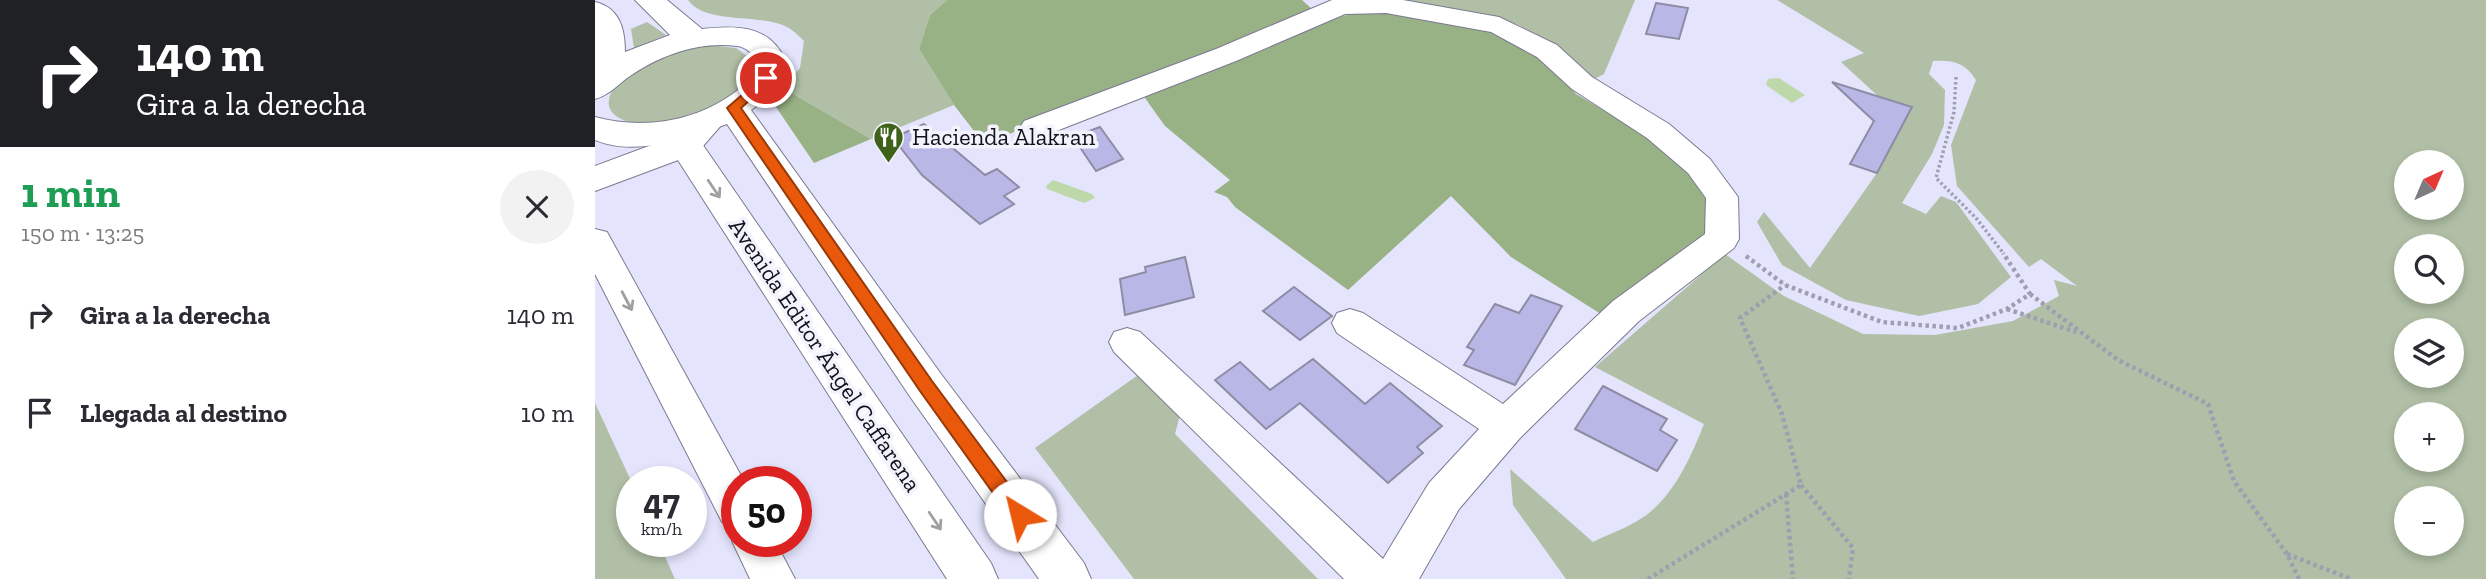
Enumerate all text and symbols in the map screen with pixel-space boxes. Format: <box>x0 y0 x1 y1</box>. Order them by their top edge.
text: 140 m <box>136 25 264 84</box>
icon: right <box>21 28 112 119</box>
pin <box>736 48 796 108</box>
icon: arrive <box>747 59 785 97</box>
text: Gira a la derecha <box>136 85 366 123</box>
restaurant icon: Hacienda Alakran <box>872 120 906 164</box>
place label: Hacienda Alakran <box>912 122 1095 151</box>
north arrow <box>2394 150 2464 220</box>
map controls <box>2394 150 2464 556</box>
text: 1 min <box>21 167 120 218</box>
button: close <box>500 170 574 244</box>
one-way arrow <box>708 178 722 198</box>
street label: Avenida Editor Ángel Caffarena <box>723 212 928 497</box>
text: 150 m · 13:25 <box>21 219 144 247</box>
button: search <box>2394 234 2464 304</box>
one-way arrow <box>620 291 634 311</box>
icon: right <box>21 296 59 334</box>
text: Gira a la derecha <box>80 299 270 331</box>
text: 140 m <box>507 299 574 331</box>
button: layers <box>2394 318 2464 388</box>
icon: arrive <box>21 394 59 432</box>
text: Llegada al destino <box>80 397 287 429</box>
text: 10 m <box>521 397 574 429</box>
button: + <box>2394 402 2464 472</box>
speed limit sign: 50 <box>721 466 812 557</box>
position arrow <box>983 478 1057 552</box>
text: 47 <box>643 481 680 523</box>
button: − <box>2394 486 2464 556</box>
one-way arrow <box>928 511 942 530</box>
text: km/h <box>641 518 682 540</box>

